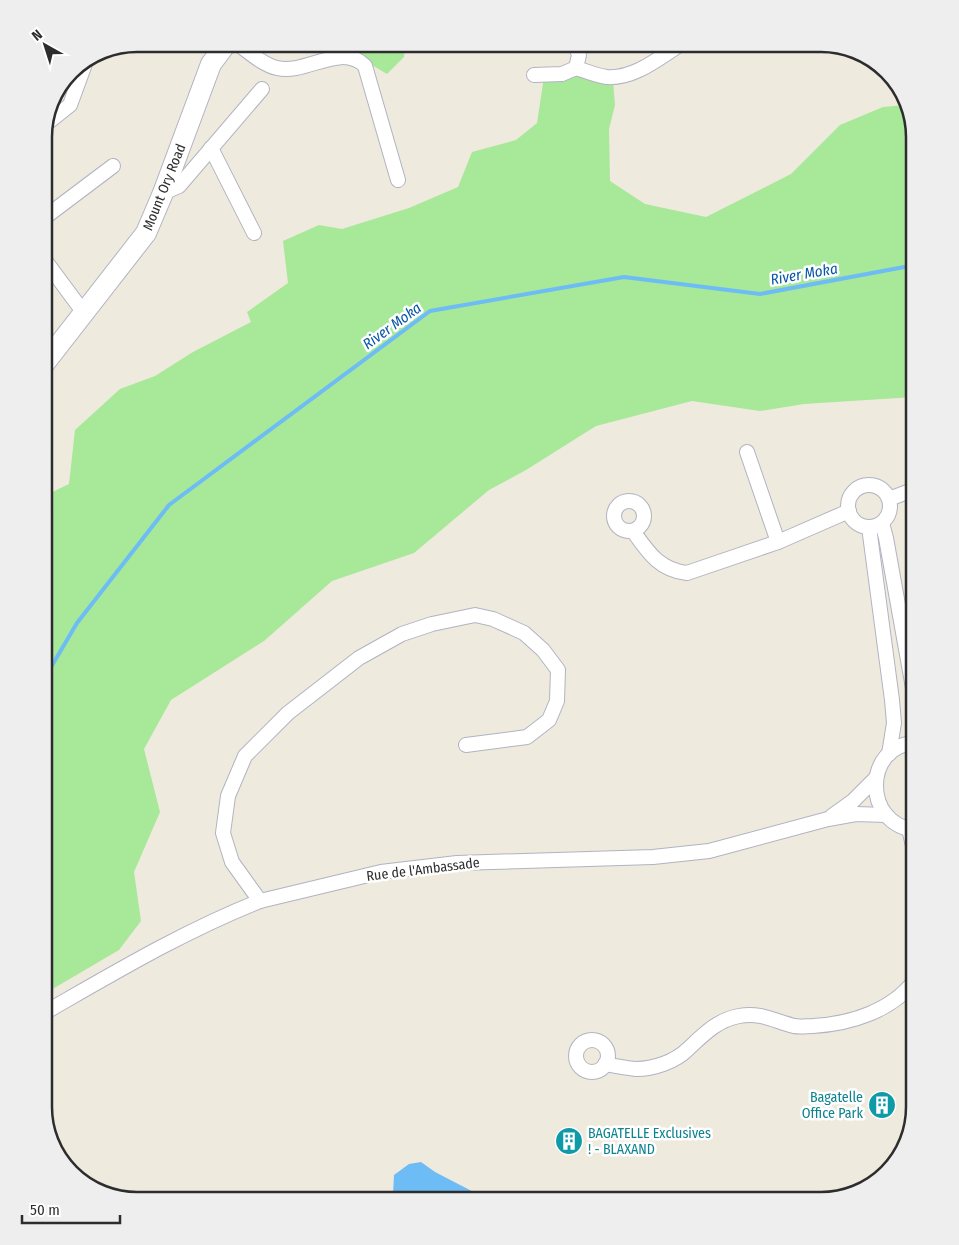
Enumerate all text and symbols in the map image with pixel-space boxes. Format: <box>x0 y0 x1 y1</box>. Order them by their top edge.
north arrow <box>20 20 70 70</box>
text: N <box>29 26 46 45</box>
street label: Mount Ory Road <box>139 141 190 233</box>
water label: River Moka <box>769 259 839 289</box>
water label: River Moka <box>359 299 425 353</box>
street label: Rue de l'Ambassade <box>365 854 481 885</box>
place label: Bagatelle Office Park <box>802 1089 863 1122</box>
building icon: Bagatelle Office Park <box>867 1090 897 1120</box>
place label: BAGATELLE Exclusives ! - BLAXAND <box>588 1125 711 1158</box>
building icon: BAGATELLE Exclusives ! - BLAXAND <box>554 1126 584 1156</box>
scale bar <box>22 1192 120 1224</box>
text: 50 m <box>30 1201 60 1219</box>

